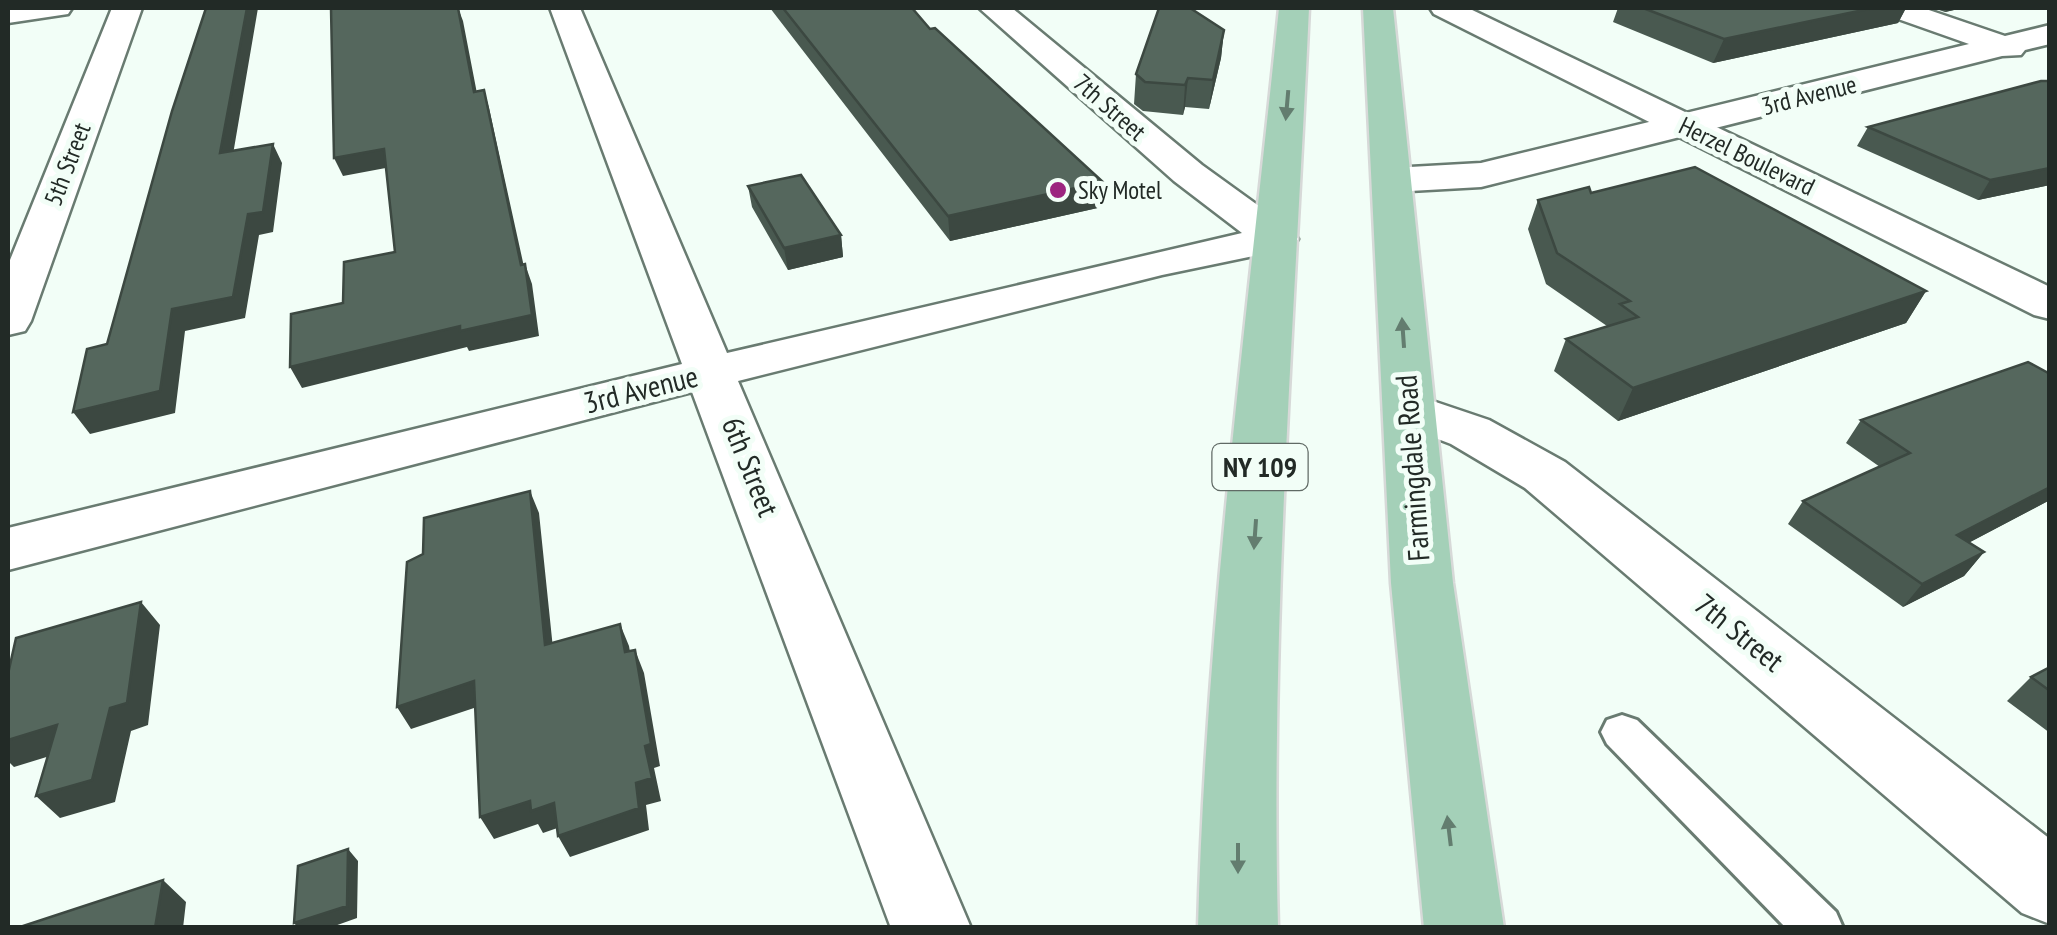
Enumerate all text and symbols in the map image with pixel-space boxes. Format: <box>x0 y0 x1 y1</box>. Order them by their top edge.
street label: 7th Street <box>1067 67 1153 147</box>
street label: 3rd Avenue <box>1758 68 1860 122</box>
one-way arrow <box>1279 89 1295 121</box>
street label: Herzel Boulevard <box>1674 109 1820 203</box>
street label: 5th Street <box>37 118 97 210</box>
place label: Sky Motel <box>1078 174 1162 206</box>
marker: Sky Motel <box>1047 179 1069 201</box>
one-way arrow <box>1395 317 1411 349</box>
street label: 3rd Avenue <box>580 356 702 422</box>
street label: Farmingdale Road <box>1386 374 1437 563</box>
street label: 6th Street <box>714 411 789 522</box>
road number: NY 109 <box>1212 444 1308 490</box>
one-way arrow <box>1247 518 1263 550</box>
street label: 7th Street <box>1688 584 1793 680</box>
one-way arrow <box>1441 815 1457 846</box>
one-way arrow <box>1230 843 1246 875</box>

